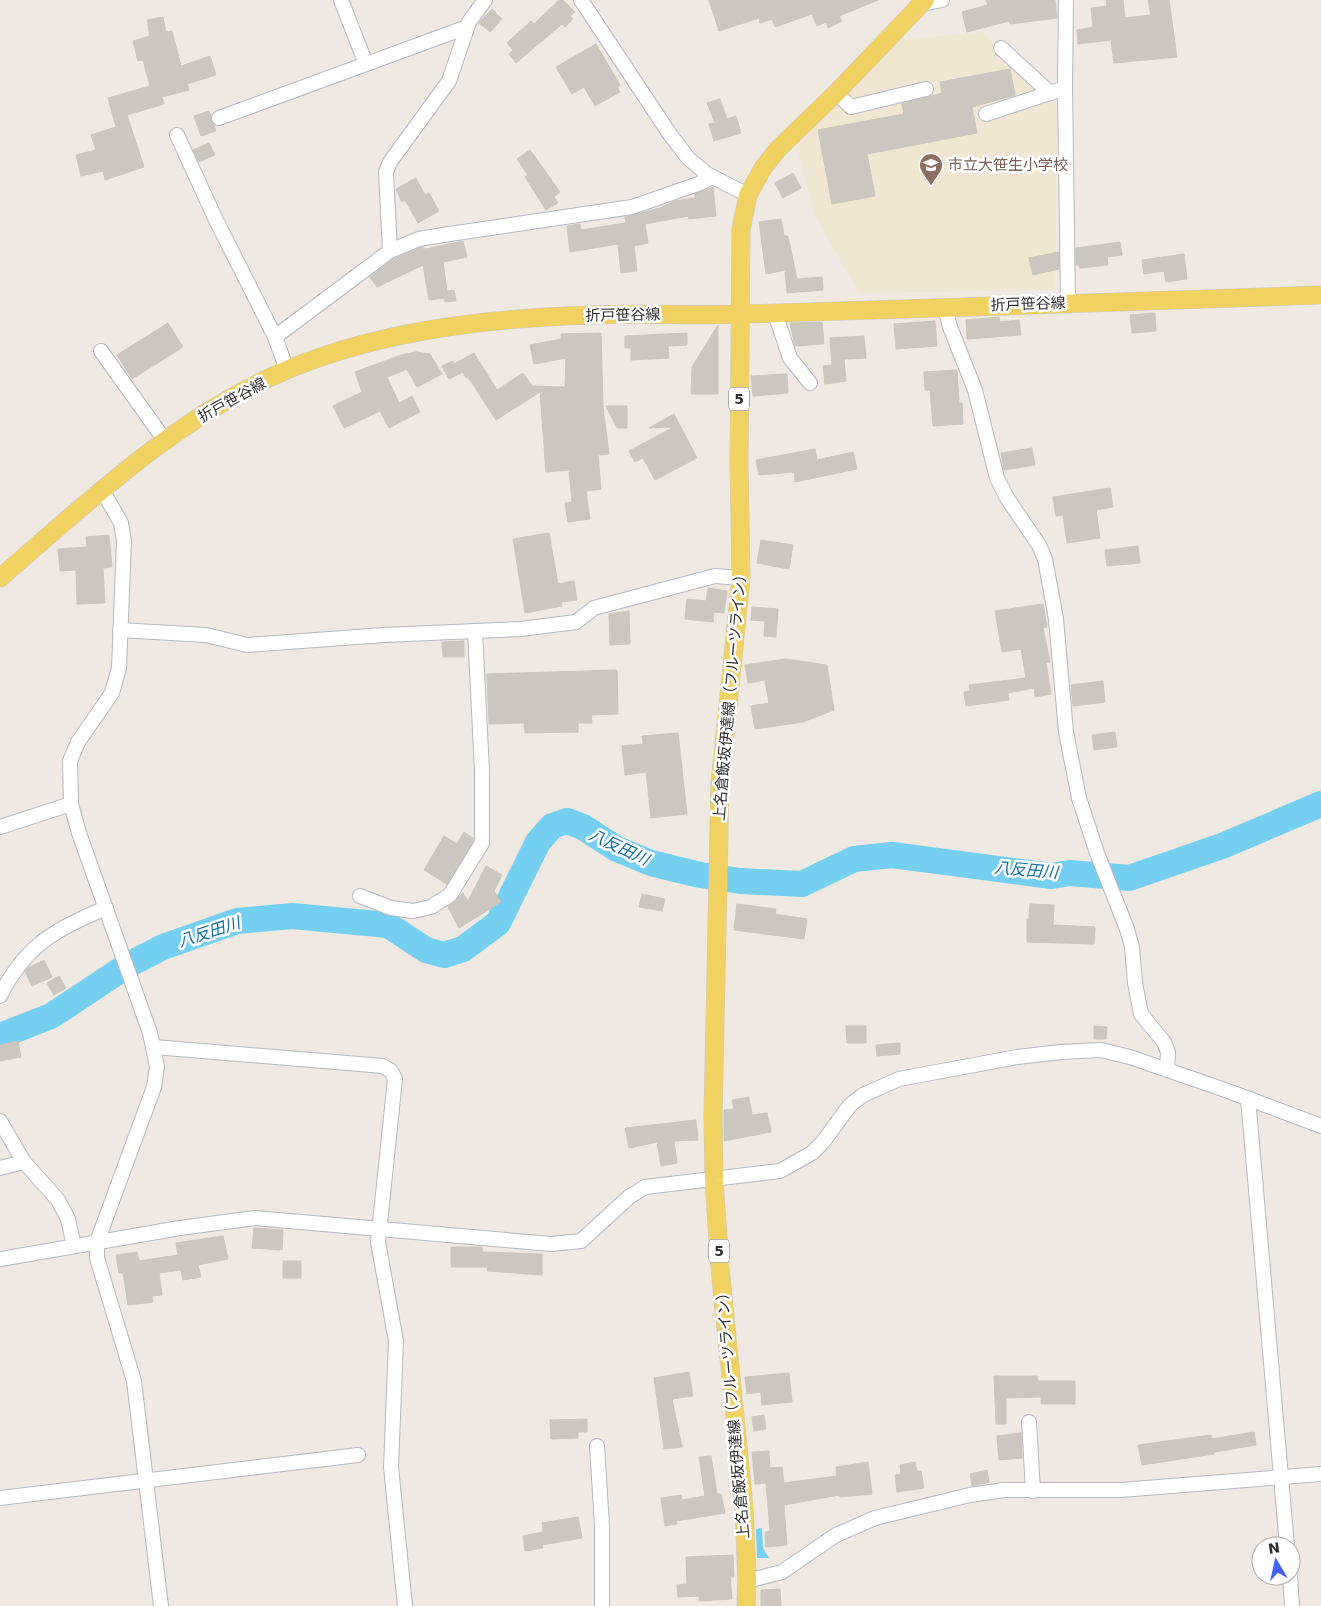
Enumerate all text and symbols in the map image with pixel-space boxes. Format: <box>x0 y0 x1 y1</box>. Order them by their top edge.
school or university icon: 市立大笹生小学校 <box>918 152 944 186</box>
place label: 市立大笹生小学校 <box>948 156 1068 174</box>
street label: 折戸笹谷線 <box>990 294 1066 314</box>
street label: 折戸笹谷線 <box>585 305 661 325</box>
street label: 折戸笹谷線 <box>195 374 269 426</box>
road number: 5 <box>729 388 749 410</box>
street label: 上名倉飯坂伊達線（フルーツライン） <box>710 566 750 822</box>
water label: 八反田川 <box>586 825 654 870</box>
water label: 八反田川 <box>993 858 1061 882</box>
water label: 八反田川 <box>176 912 244 951</box>
road number: 5 <box>709 1240 729 1262</box>
street label: 上名倉飯坂伊達線（フルーツライン） <box>713 1284 753 1540</box>
north arrow <box>1251 1536 1301 1586</box>
text: N <box>1267 1539 1281 1557</box>

